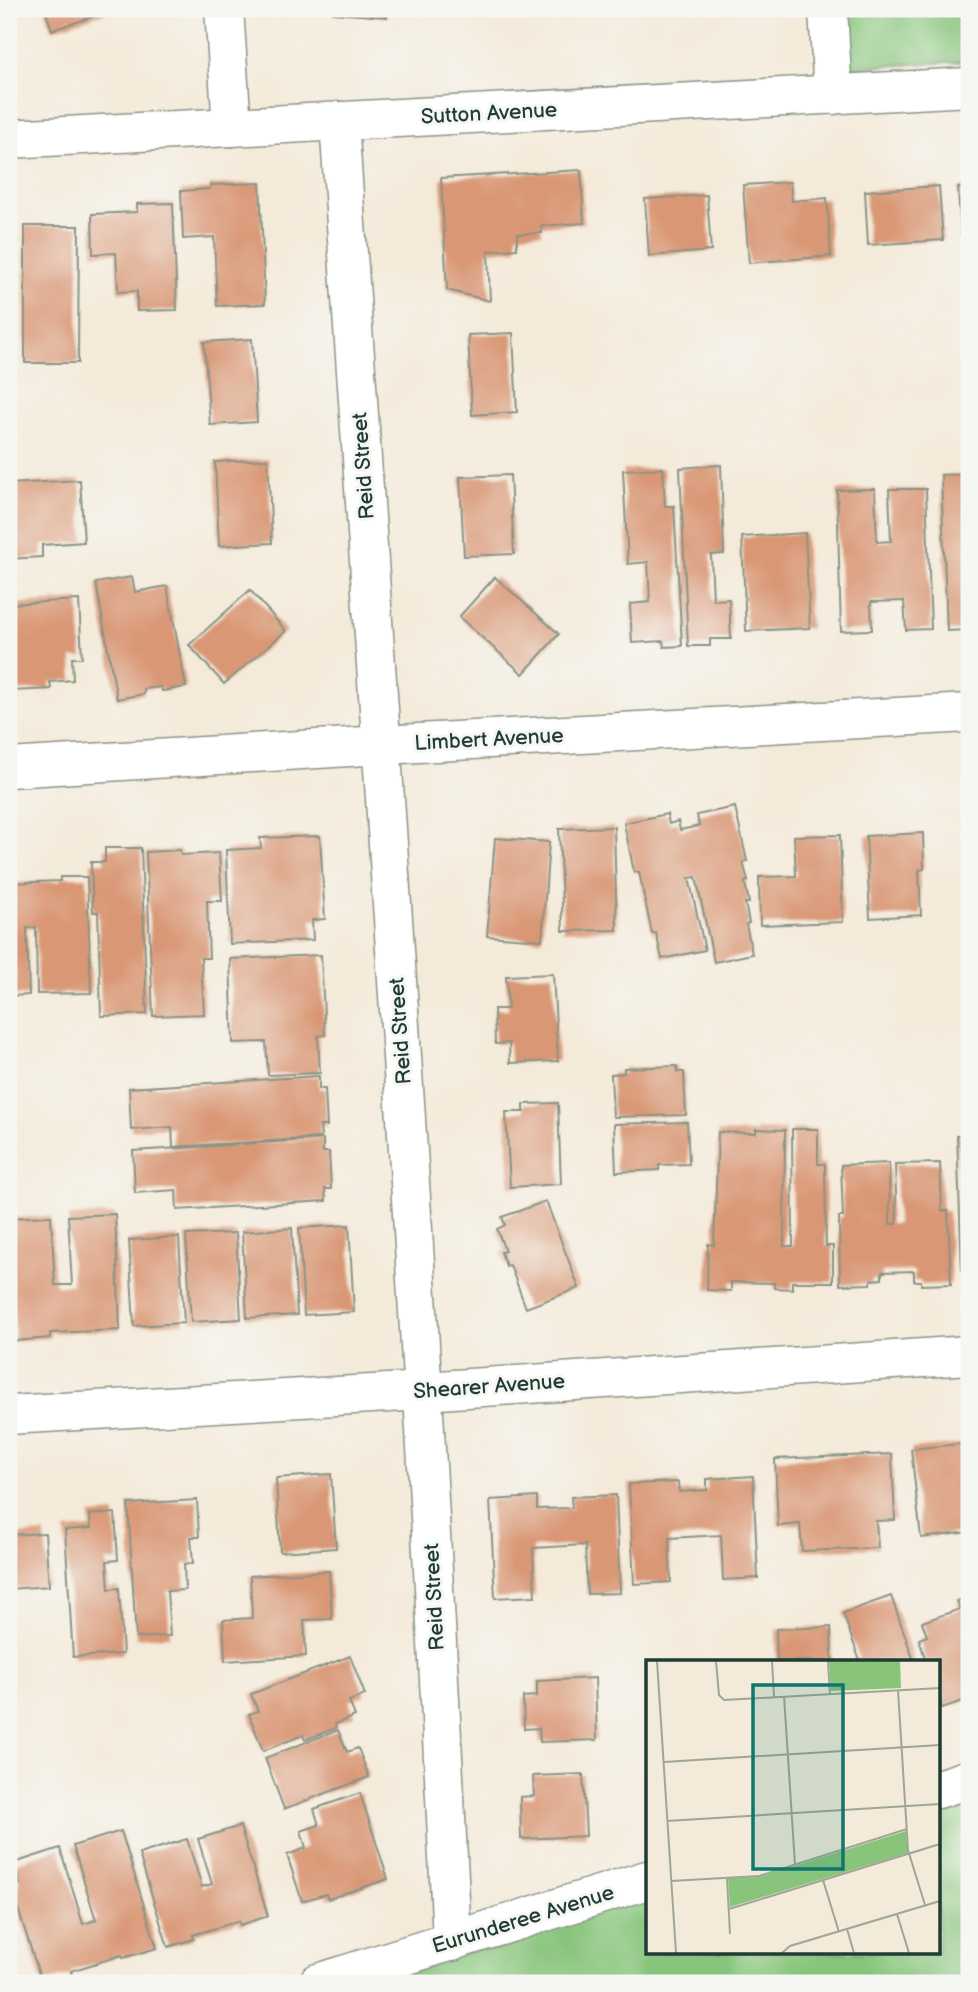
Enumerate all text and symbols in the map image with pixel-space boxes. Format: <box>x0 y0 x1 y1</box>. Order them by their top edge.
street label: Sutton Avenue <box>420 97 558 130</box>
street label: Reid Street <box>347 411 380 520</box>
street label: Limbert Avenue <box>414 723 564 756</box>
street label: Reid Street <box>384 976 417 1085</box>
street label: Shearer Avenue <box>412 1369 566 1404</box>
street label: Reid Street <box>419 1542 450 1651</box>
inset map <box>646 1660 940 1954</box>
street label: Eurunderee Avenue <box>429 1880 617 1959</box>

